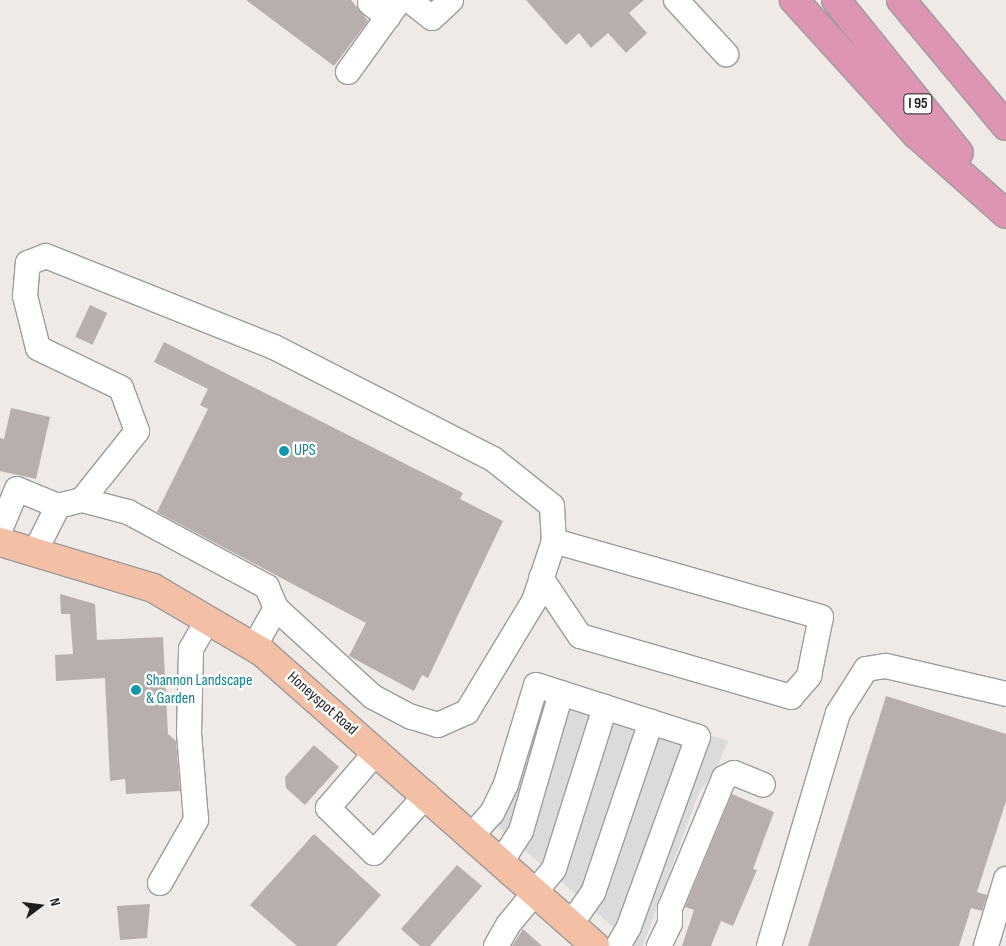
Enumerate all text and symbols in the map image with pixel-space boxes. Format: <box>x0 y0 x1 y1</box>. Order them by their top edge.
road number: I 95 <box>903 92 933 116</box>
place label: UPS <box>294 441 316 461</box>
marker: UPS <box>278 445 290 457</box>
street label: Honeyspot Road <box>283 668 361 740</box>
place label: Shannon Landscape & Garden <box>146 671 252 709</box>
marker: Shannon Landscape & Garden <box>130 684 142 696</box>
north arrow <box>15 881 65 931</box>
text: N <box>46 896 64 908</box>

